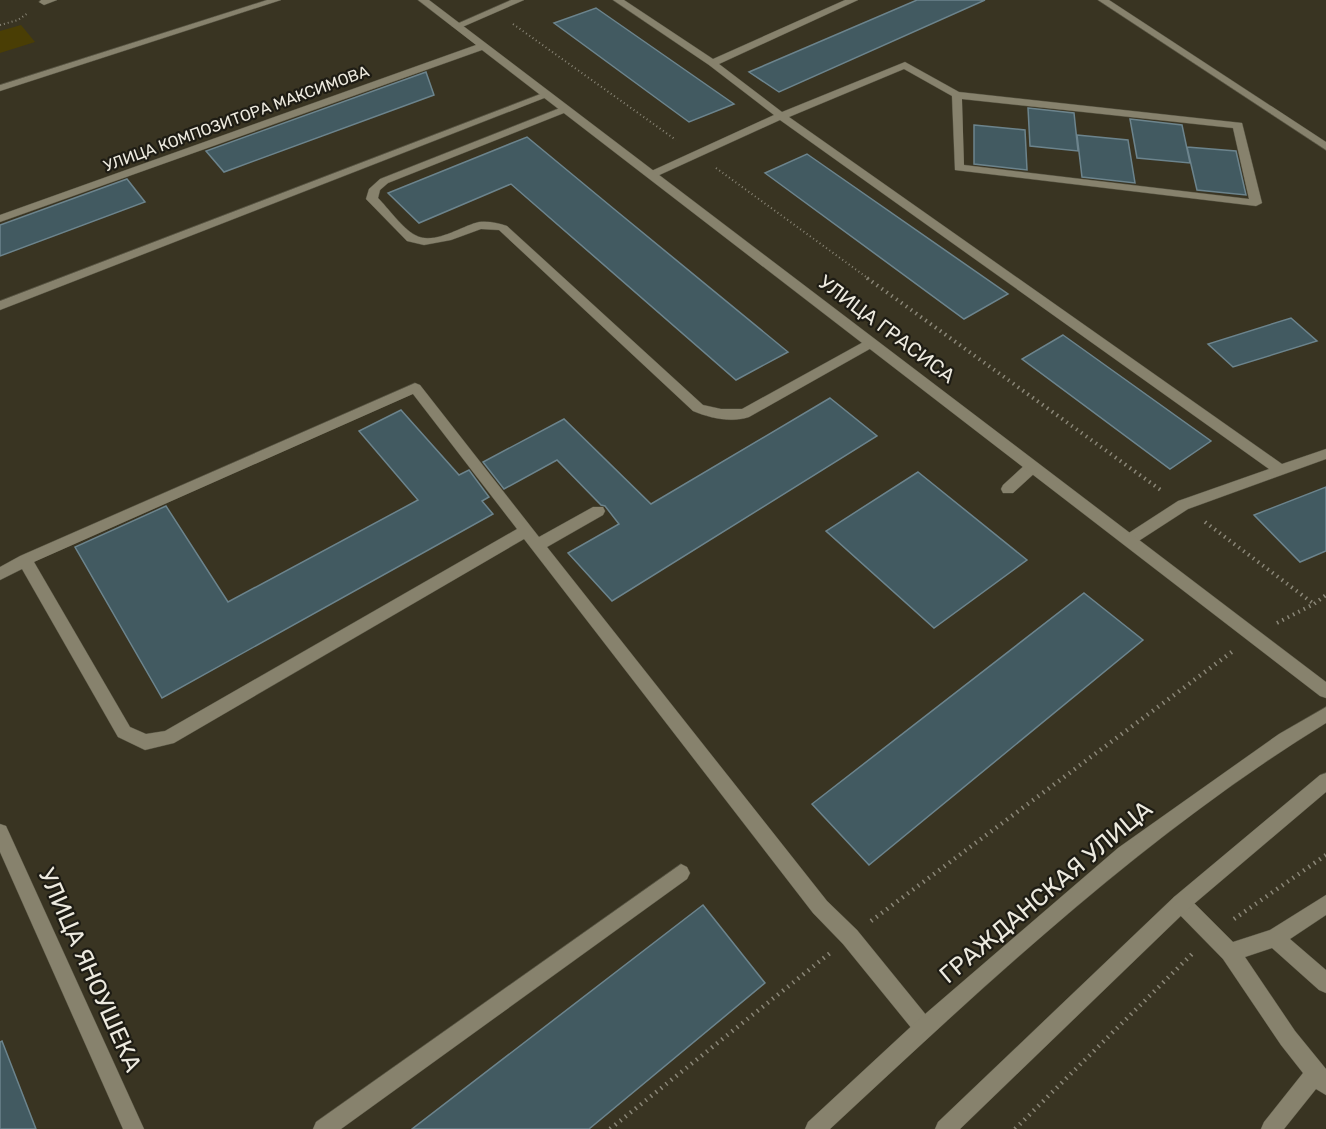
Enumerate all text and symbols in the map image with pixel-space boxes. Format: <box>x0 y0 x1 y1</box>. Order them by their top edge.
street label: УЛИЦА КОМПОЗИТОРА МАКСИМОВА <box>101 61 372 175</box>
street label: УЛИЦА ГРАСИСА <box>814 270 960 388</box>
street label: ГРАЖДАНСКАЯ УЛИЦА <box>934 795 1158 989</box>
street label: УЛИЦА ЯНОУШЕКА <box>33 864 147 1076</box>

